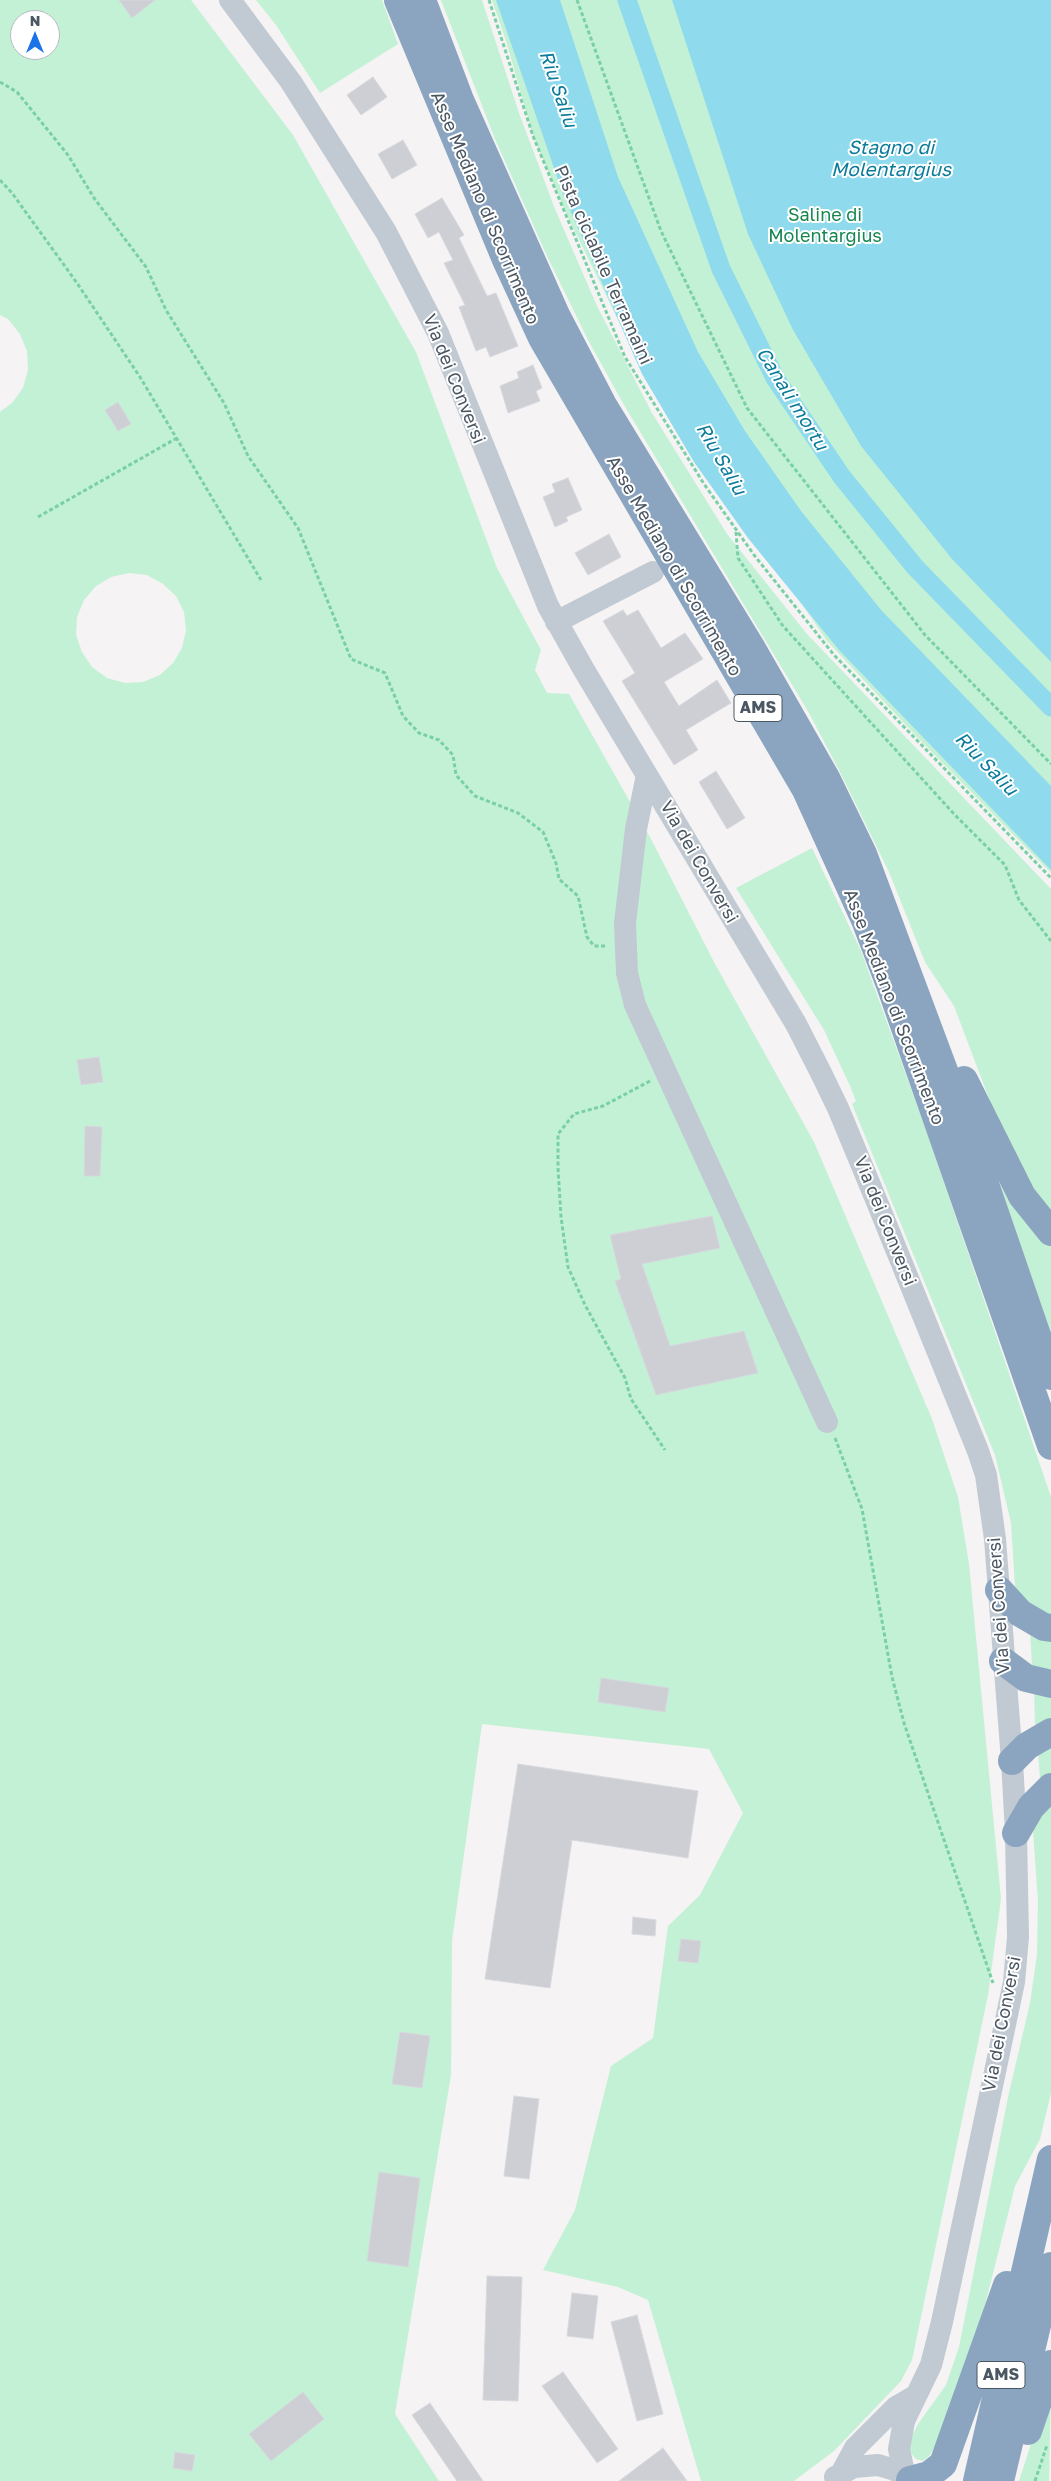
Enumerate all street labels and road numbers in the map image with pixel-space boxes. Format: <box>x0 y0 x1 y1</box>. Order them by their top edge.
street label: Asse Mediano di Scorrimento <box>426 88 544 328</box>
street label: Pista ciclabile Terramaini <box>549 162 657 368</box>
street label: Via dei Conversi <box>418 311 490 447</box>
street label: Asse Mediano di Scorrimento <box>602 452 746 680</box>
road number: AMS <box>734 694 782 721</box>
street label: Via dei Conversi <box>655 797 743 927</box>
street label: Asse Mediano di Scorrimento <box>839 886 949 1128</box>
street label: Via dei Conversi <box>849 1153 921 1289</box>
street label: Via dei Conversi <box>983 1537 1015 1675</box>
street label: Via dei Conversi <box>978 1954 1026 2094</box>
road number: AMS <box>977 2362 1025 2388</box>

